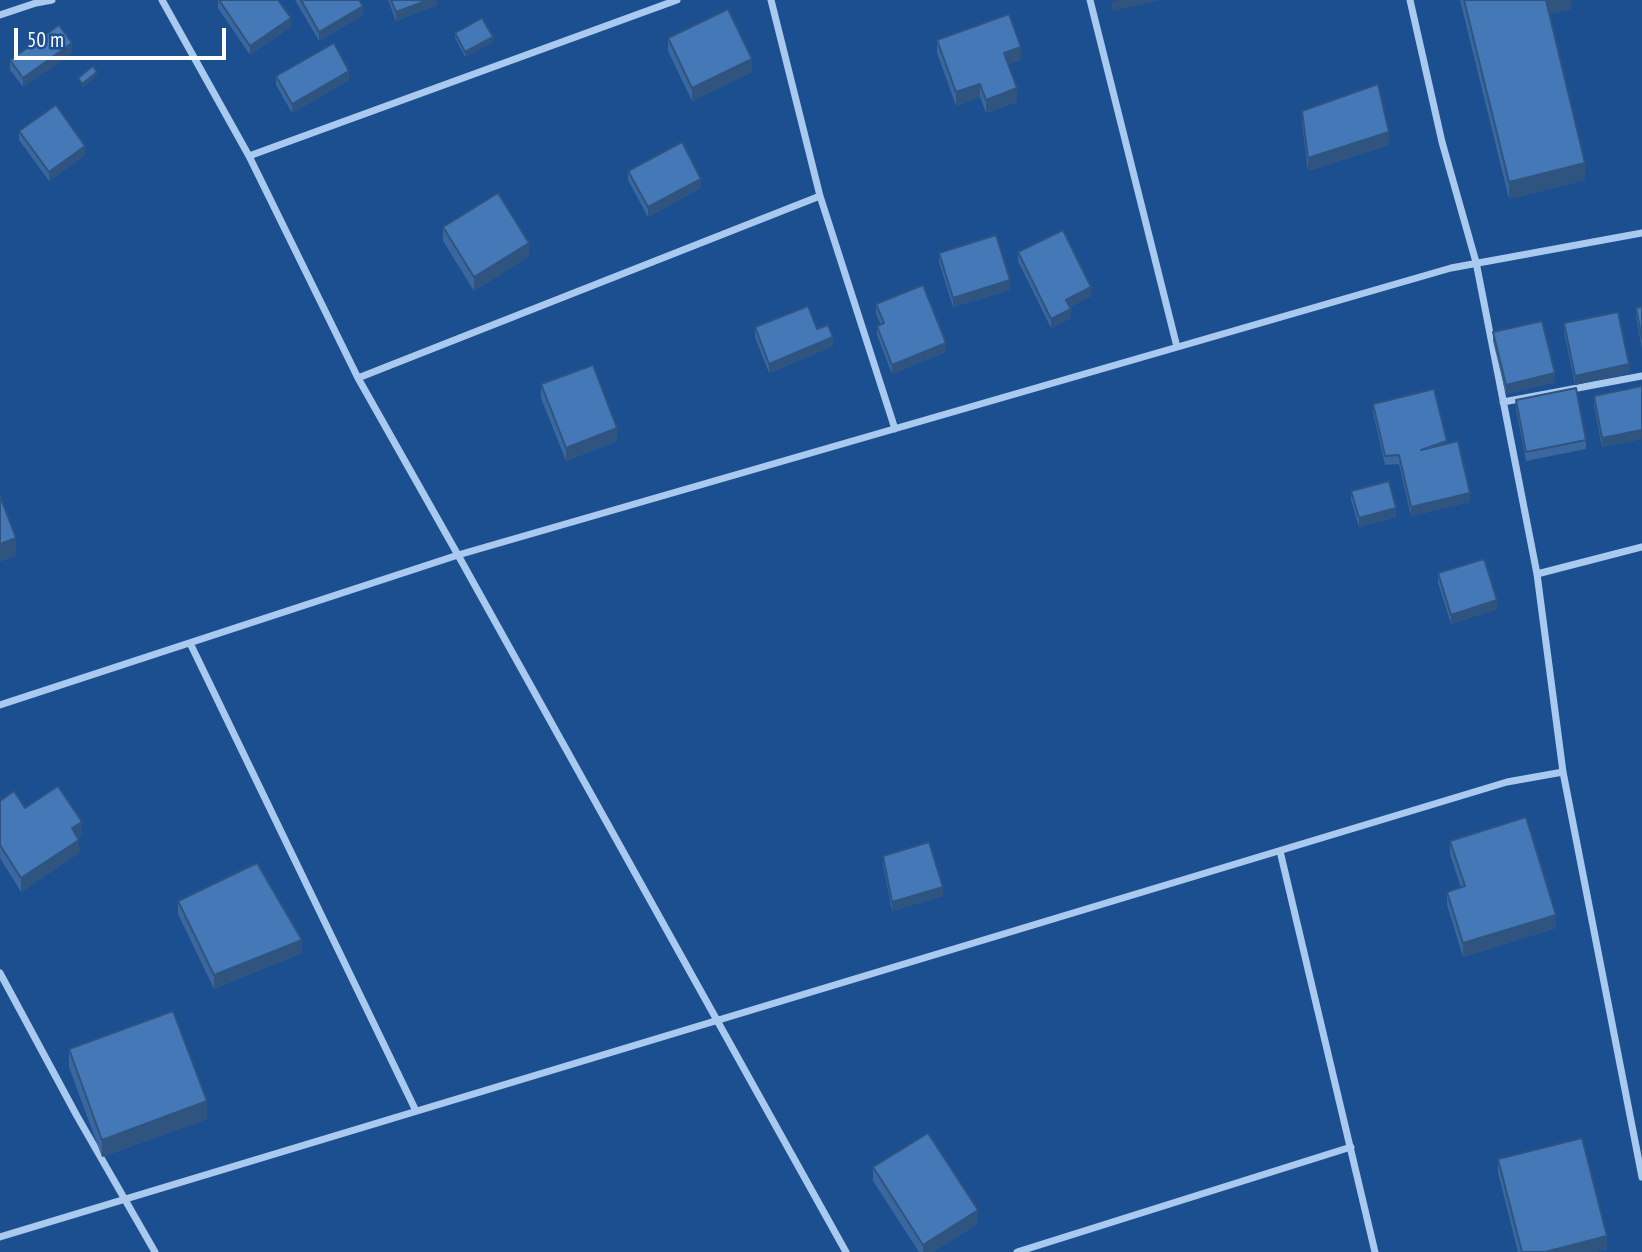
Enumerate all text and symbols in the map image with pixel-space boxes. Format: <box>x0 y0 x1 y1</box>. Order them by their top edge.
scale bar <box>18 14 229 58</box>
text: 50 m <box>27 26 64 53</box>

